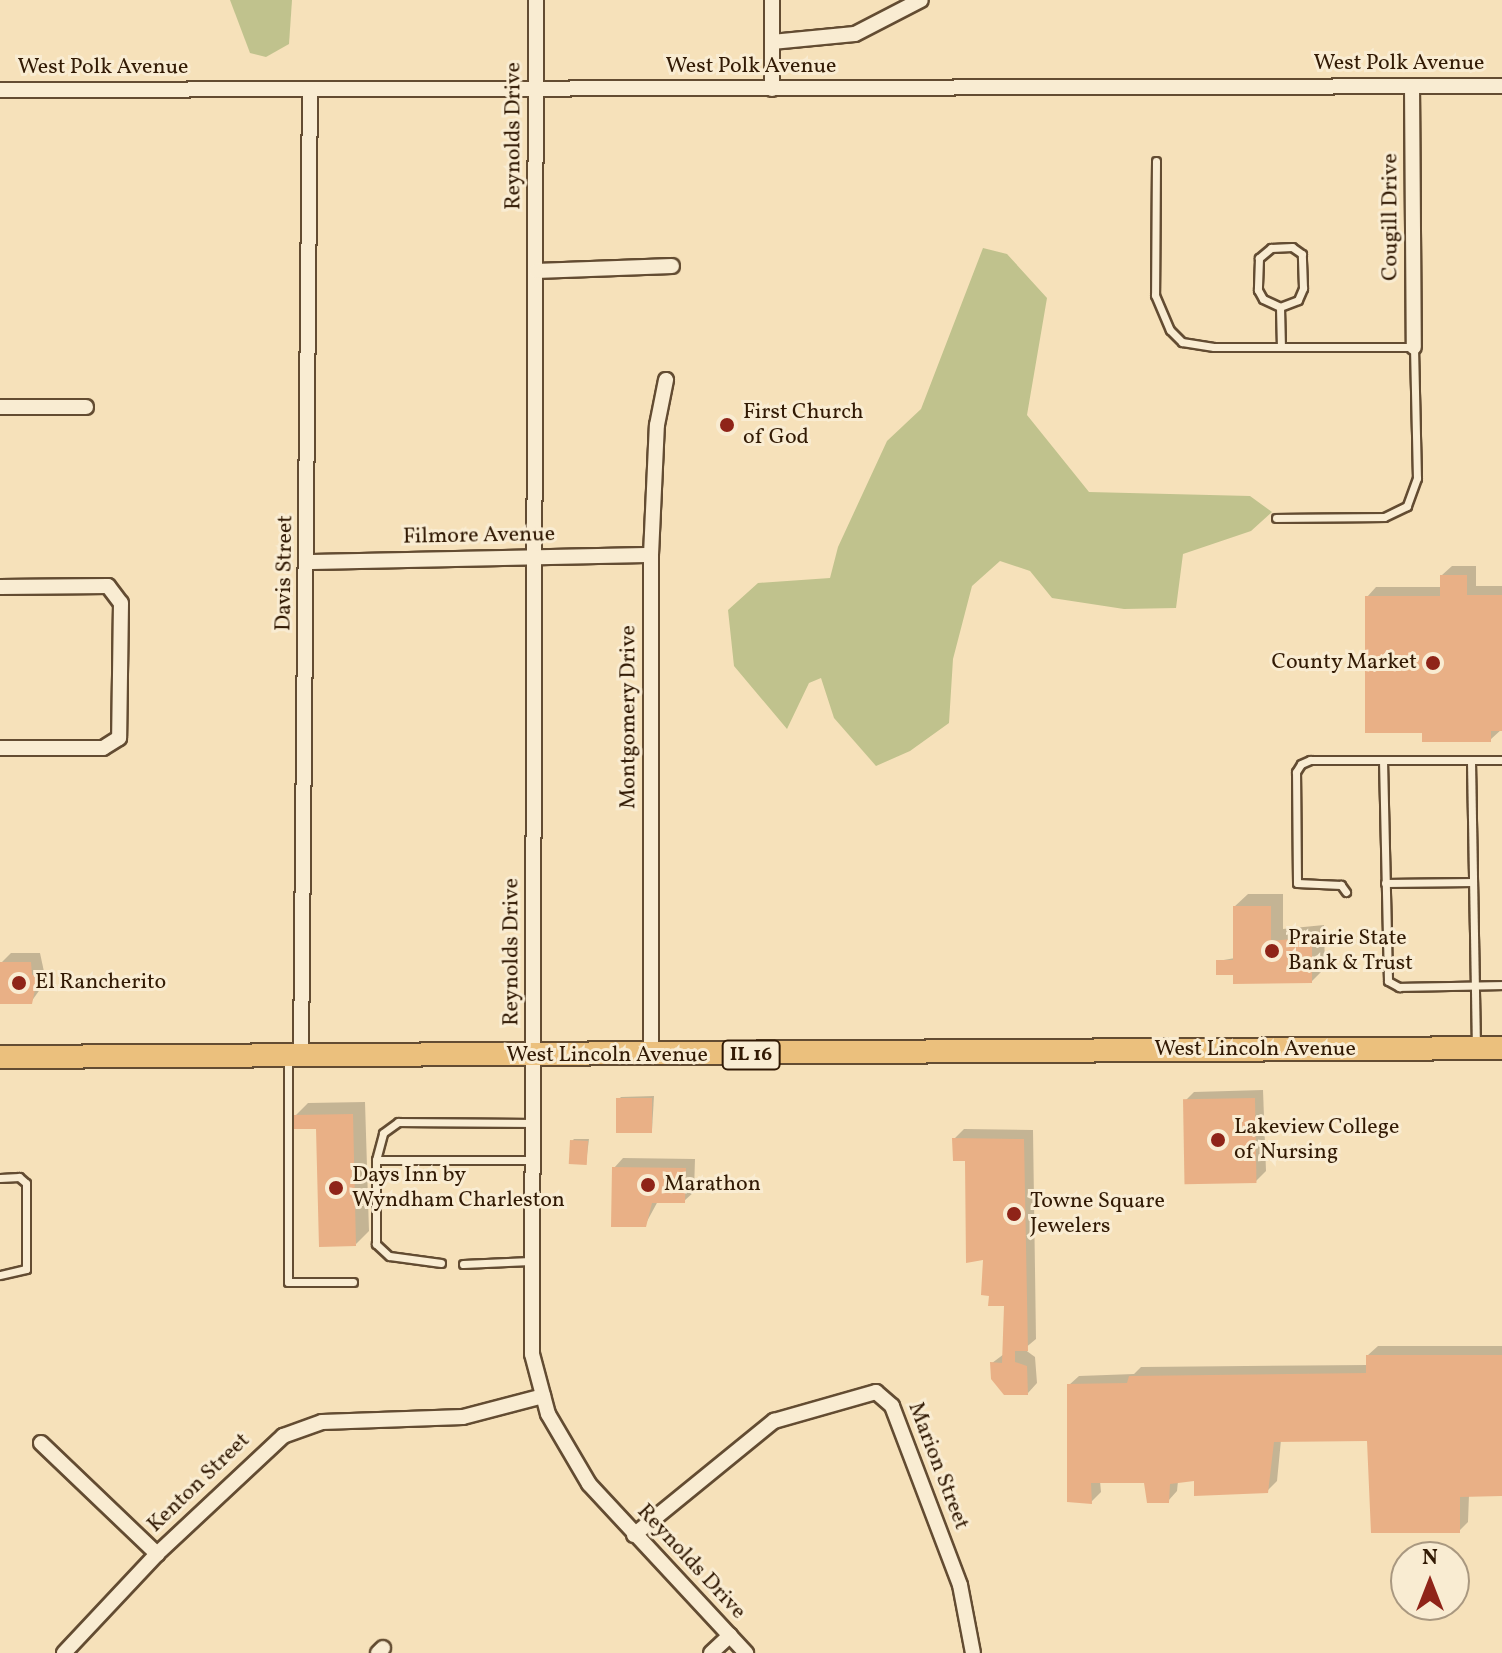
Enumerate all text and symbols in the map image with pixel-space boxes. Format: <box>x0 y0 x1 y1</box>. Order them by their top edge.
street label: West Polk Avenue <box>1313 51 1485 77</box>
street label: West Polk Avenue <box>665 54 837 80</box>
street label: West Polk Avenue <box>17 55 189 81</box>
street label: Reynolds Drive <box>501 62 527 210</box>
street label: Cougill Drive <box>1378 153 1404 281</box>
place label: First Church of God <box>743 399 864 450</box>
marker: First Church of God <box>718 416 736 434</box>
street label: Davis Street <box>271 515 299 631</box>
street label: Filmore Avenue <box>403 521 555 551</box>
street label: Montgomery Drive <box>616 625 642 809</box>
place label: County Market <box>1271 650 1417 676</box>
marker: County Market <box>1424 654 1442 672</box>
street label: Reynolds Drive <box>499 878 525 1026</box>
place label: Prairie State Bank & Trust <box>1288 925 1414 976</box>
marker: Prairie State Bank & Trust <box>1263 942 1281 960</box>
place label: El Rancherito <box>35 970 166 996</box>
marker: El Rancherito <box>10 974 28 992</box>
street label: West Lincoln Avenue <box>1154 1037 1356 1063</box>
road number: IL 16 <box>721 1039 781 1071</box>
street label: West Lincoln Avenue <box>506 1043 708 1069</box>
place label: Lakeview College of Nursing <box>1234 1114 1400 1166</box>
marker: Lakeview College of Nursing <box>1209 1131 1227 1149</box>
place label: Days Inn by Wyndham Charleston <box>352 1162 565 1214</box>
place label: Marathon <box>664 1172 761 1198</box>
marker: Marathon <box>639 1176 657 1194</box>
marker: Days Inn by Wyndham Charleston <box>327 1179 345 1197</box>
place label: Towne Square Jewelers <box>1030 1188 1165 1240</box>
marker: Towne Square Jewelers <box>1005 1205 1023 1223</box>
street label: Marion Street <box>902 1399 974 1533</box>
street label: Kenton Street <box>142 1428 256 1538</box>
street label: Reynolds Drive <box>631 1499 751 1625</box>
north arrow <box>1390 1541 1470 1621</box>
text: N <box>1422 1543 1438 1574</box>

